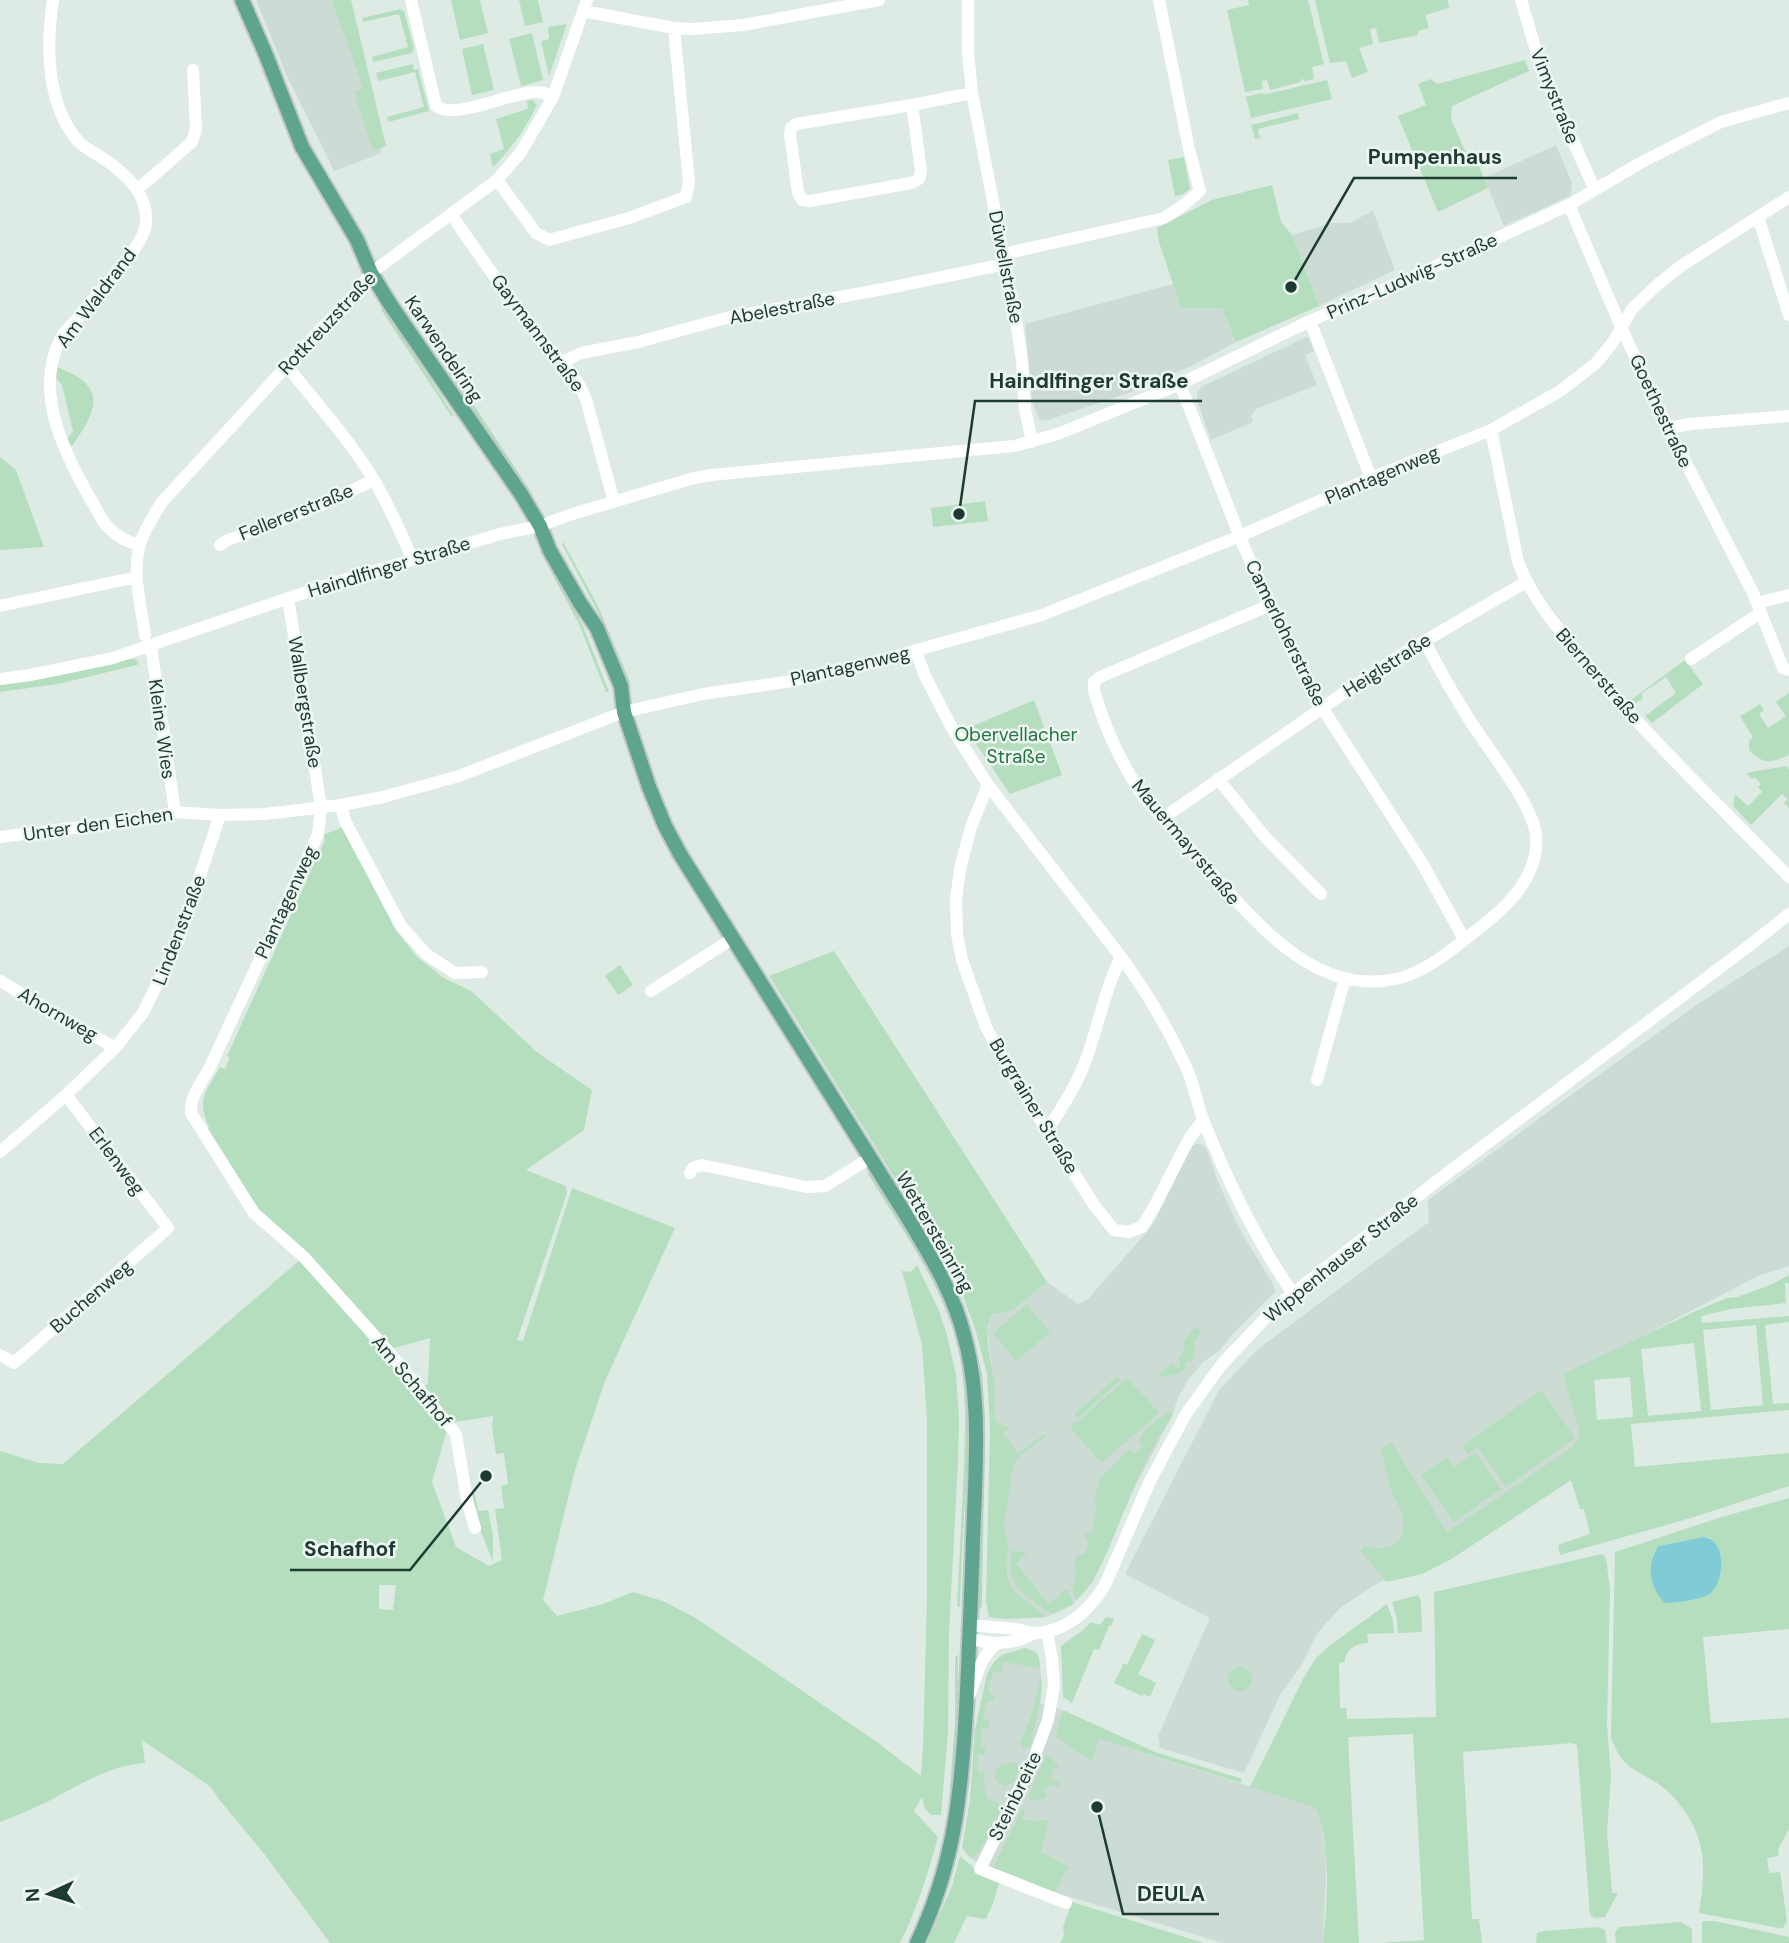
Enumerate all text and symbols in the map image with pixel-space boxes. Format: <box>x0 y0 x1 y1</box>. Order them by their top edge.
street label: Vimystraße <box>1525 45 1585 147</box>
callout: Pumpenhaus <box>1354 136 1517 178</box>
text: Pumpenhaus <box>1368 143 1502 171</box>
street label: Düwellstraße <box>983 208 1029 326</box>
street label: Prinz-Ludwig-Straße <box>1323 227 1501 325</box>
street label: Am Waldrand <box>50 243 142 353</box>
street label: Rotkreuzstraße <box>273 266 381 380</box>
street label: Gaymannstraße <box>486 269 590 397</box>
street label: Abelestraße <box>727 285 837 331</box>
street label: Karwendelring <box>399 291 489 408</box>
street label: Goethestraße <box>1624 350 1698 472</box>
callout: Haindlfinger Straße <box>975 359 1202 401</box>
text: Haindlfinger Straße <box>989 367 1189 395</box>
street label: Plantagenweg <box>1321 440 1443 510</box>
street label: Fellererstraße <box>235 478 357 546</box>
street label: Haindlfinger Straße <box>305 530 473 604</box>
street label: Camerloherstraße <box>1240 556 1332 710</box>
street label: Biernerstraße <box>1550 623 1648 729</box>
street label: Heiglstraße <box>1338 627 1436 703</box>
street label: Wallbergstraße <box>282 634 328 770</box>
street label: Plantagenweg <box>788 640 912 692</box>
street label: Kleine Wies <box>143 677 181 781</box>
park label: Obervellacher Straße <box>954 722 1078 769</box>
street label: Mauermayrstraße <box>1126 774 1246 910</box>
street label: Unter den Eichen <box>22 801 174 847</box>
street label: Plantagenweg <box>249 841 323 962</box>
street label: Lindenstraße <box>147 871 211 989</box>
street label: Ahornweg <box>14 981 103 1047</box>
street label: Burgrainer Straße <box>984 1033 1084 1179</box>
street label: Erlenweg <box>83 1122 151 1200</box>
street label: Wettersteinring <box>890 1167 980 1297</box>
street label: Wippenhauser Straße <box>1259 1188 1423 1328</box>
street label: Buchenweg <box>45 1253 138 1339</box>
street label: Am Schafhof <box>366 1330 458 1432</box>
callout: Schafhof <box>290 1528 410 1570</box>
text: Schafhof <box>304 1535 396 1563</box>
street label: Steinbreite <box>983 1747 1047 1845</box>
north arrow <box>14 1859 84 1929</box>
callout: DEULA <box>1123 1872 1219 1914</box>
text: DEULA <box>1137 1880 1205 1908</box>
text: N <box>20 1887 45 1903</box>

